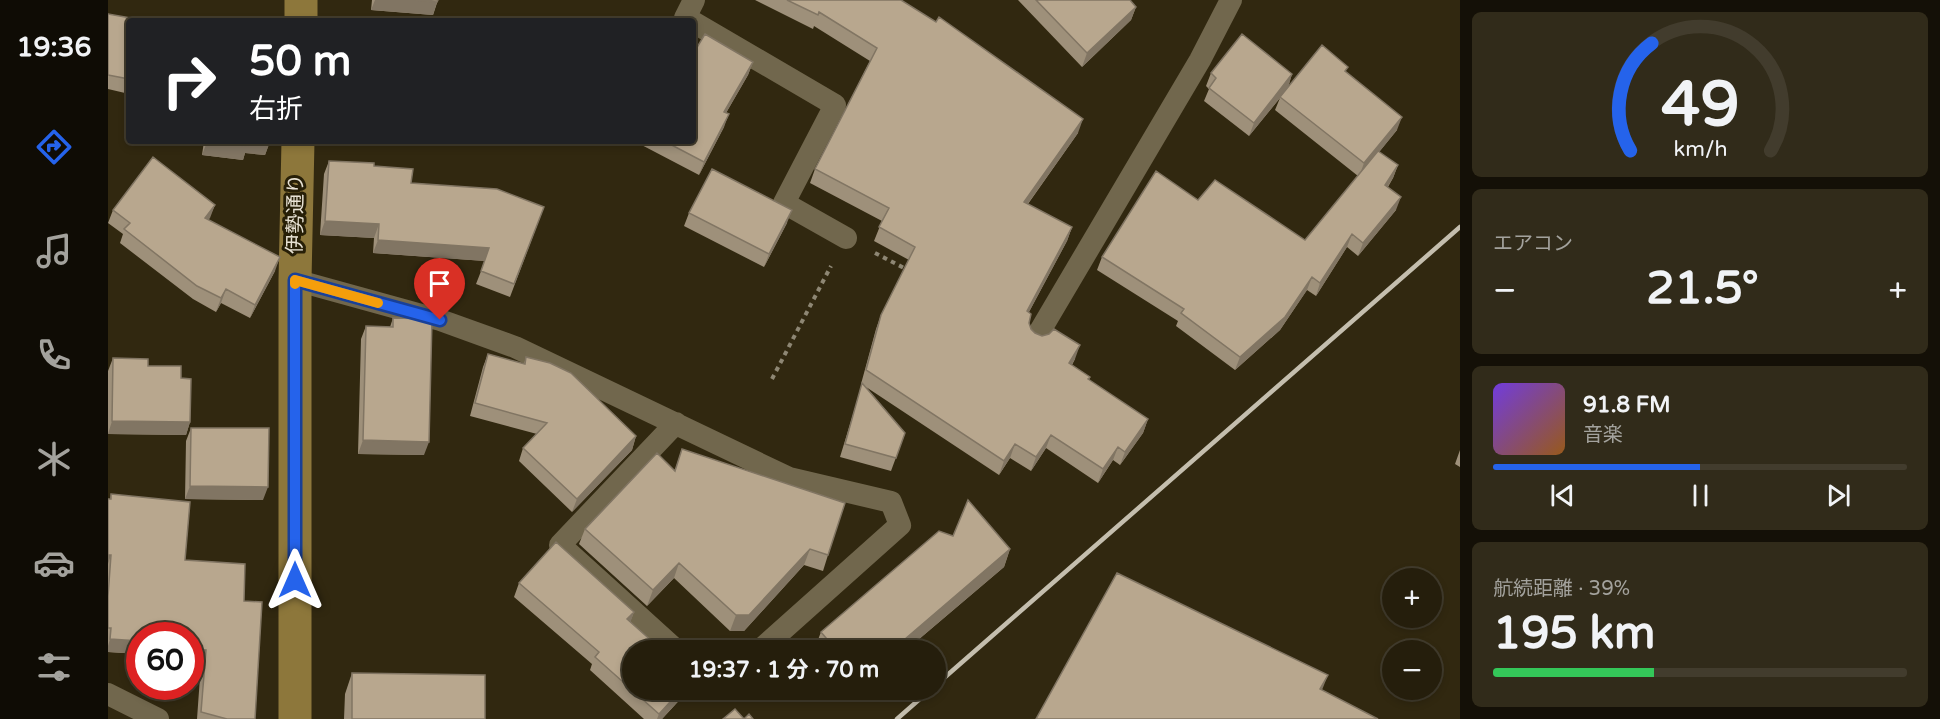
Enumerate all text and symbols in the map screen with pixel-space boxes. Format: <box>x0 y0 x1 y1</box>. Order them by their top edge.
text: 19:36 <box>17 31 91 64</box>
text: 50 m <box>249 36 351 87</box>
icon: right <box>150 42 228 120</box>
text: 49 <box>1661 69 1739 144</box>
text: 右折 <box>249 93 303 126</box>
icon: directions <box>33 126 75 168</box>
text: km/h <box>1673 137 1727 163</box>
street label: 伊勢通り <box>283 174 309 254</box>
icon: music <box>33 230 75 272</box>
text: エアコン <box>1493 232 1573 256</box>
pin <box>414 258 465 320</box>
text: 21.5° <box>1646 262 1759 316</box>
icon: arrive <box>423 267 456 300</box>
text: − <box>1493 271 1517 310</box>
text: + <box>1888 271 1907 310</box>
icon: phone <box>33 334 75 376</box>
text: 91.8 FM <box>1583 392 1670 418</box>
text: 音楽 <box>1583 423 1623 447</box>
icon: climate <box>33 438 75 480</box>
icon: previous <box>1546 479 1579 512</box>
icon: pause <box>1684 479 1717 512</box>
icon: next <box>1822 479 1855 512</box>
icon: car <box>33 542 75 584</box>
position arrow <box>263 548 327 612</box>
map controls <box>1382 568 1442 700</box>
button: + <box>1382 568 1442 628</box>
text: 航続距離 · 39% <box>1493 577 1630 601</box>
text: 195 km <box>1493 607 1655 661</box>
speed limit sign: 60 <box>126 622 204 700</box>
button: − <box>1382 640 1442 700</box>
icon: filters <box>33 646 75 688</box>
text: 19:37 · 1 分 · 70 m <box>689 657 879 683</box>

